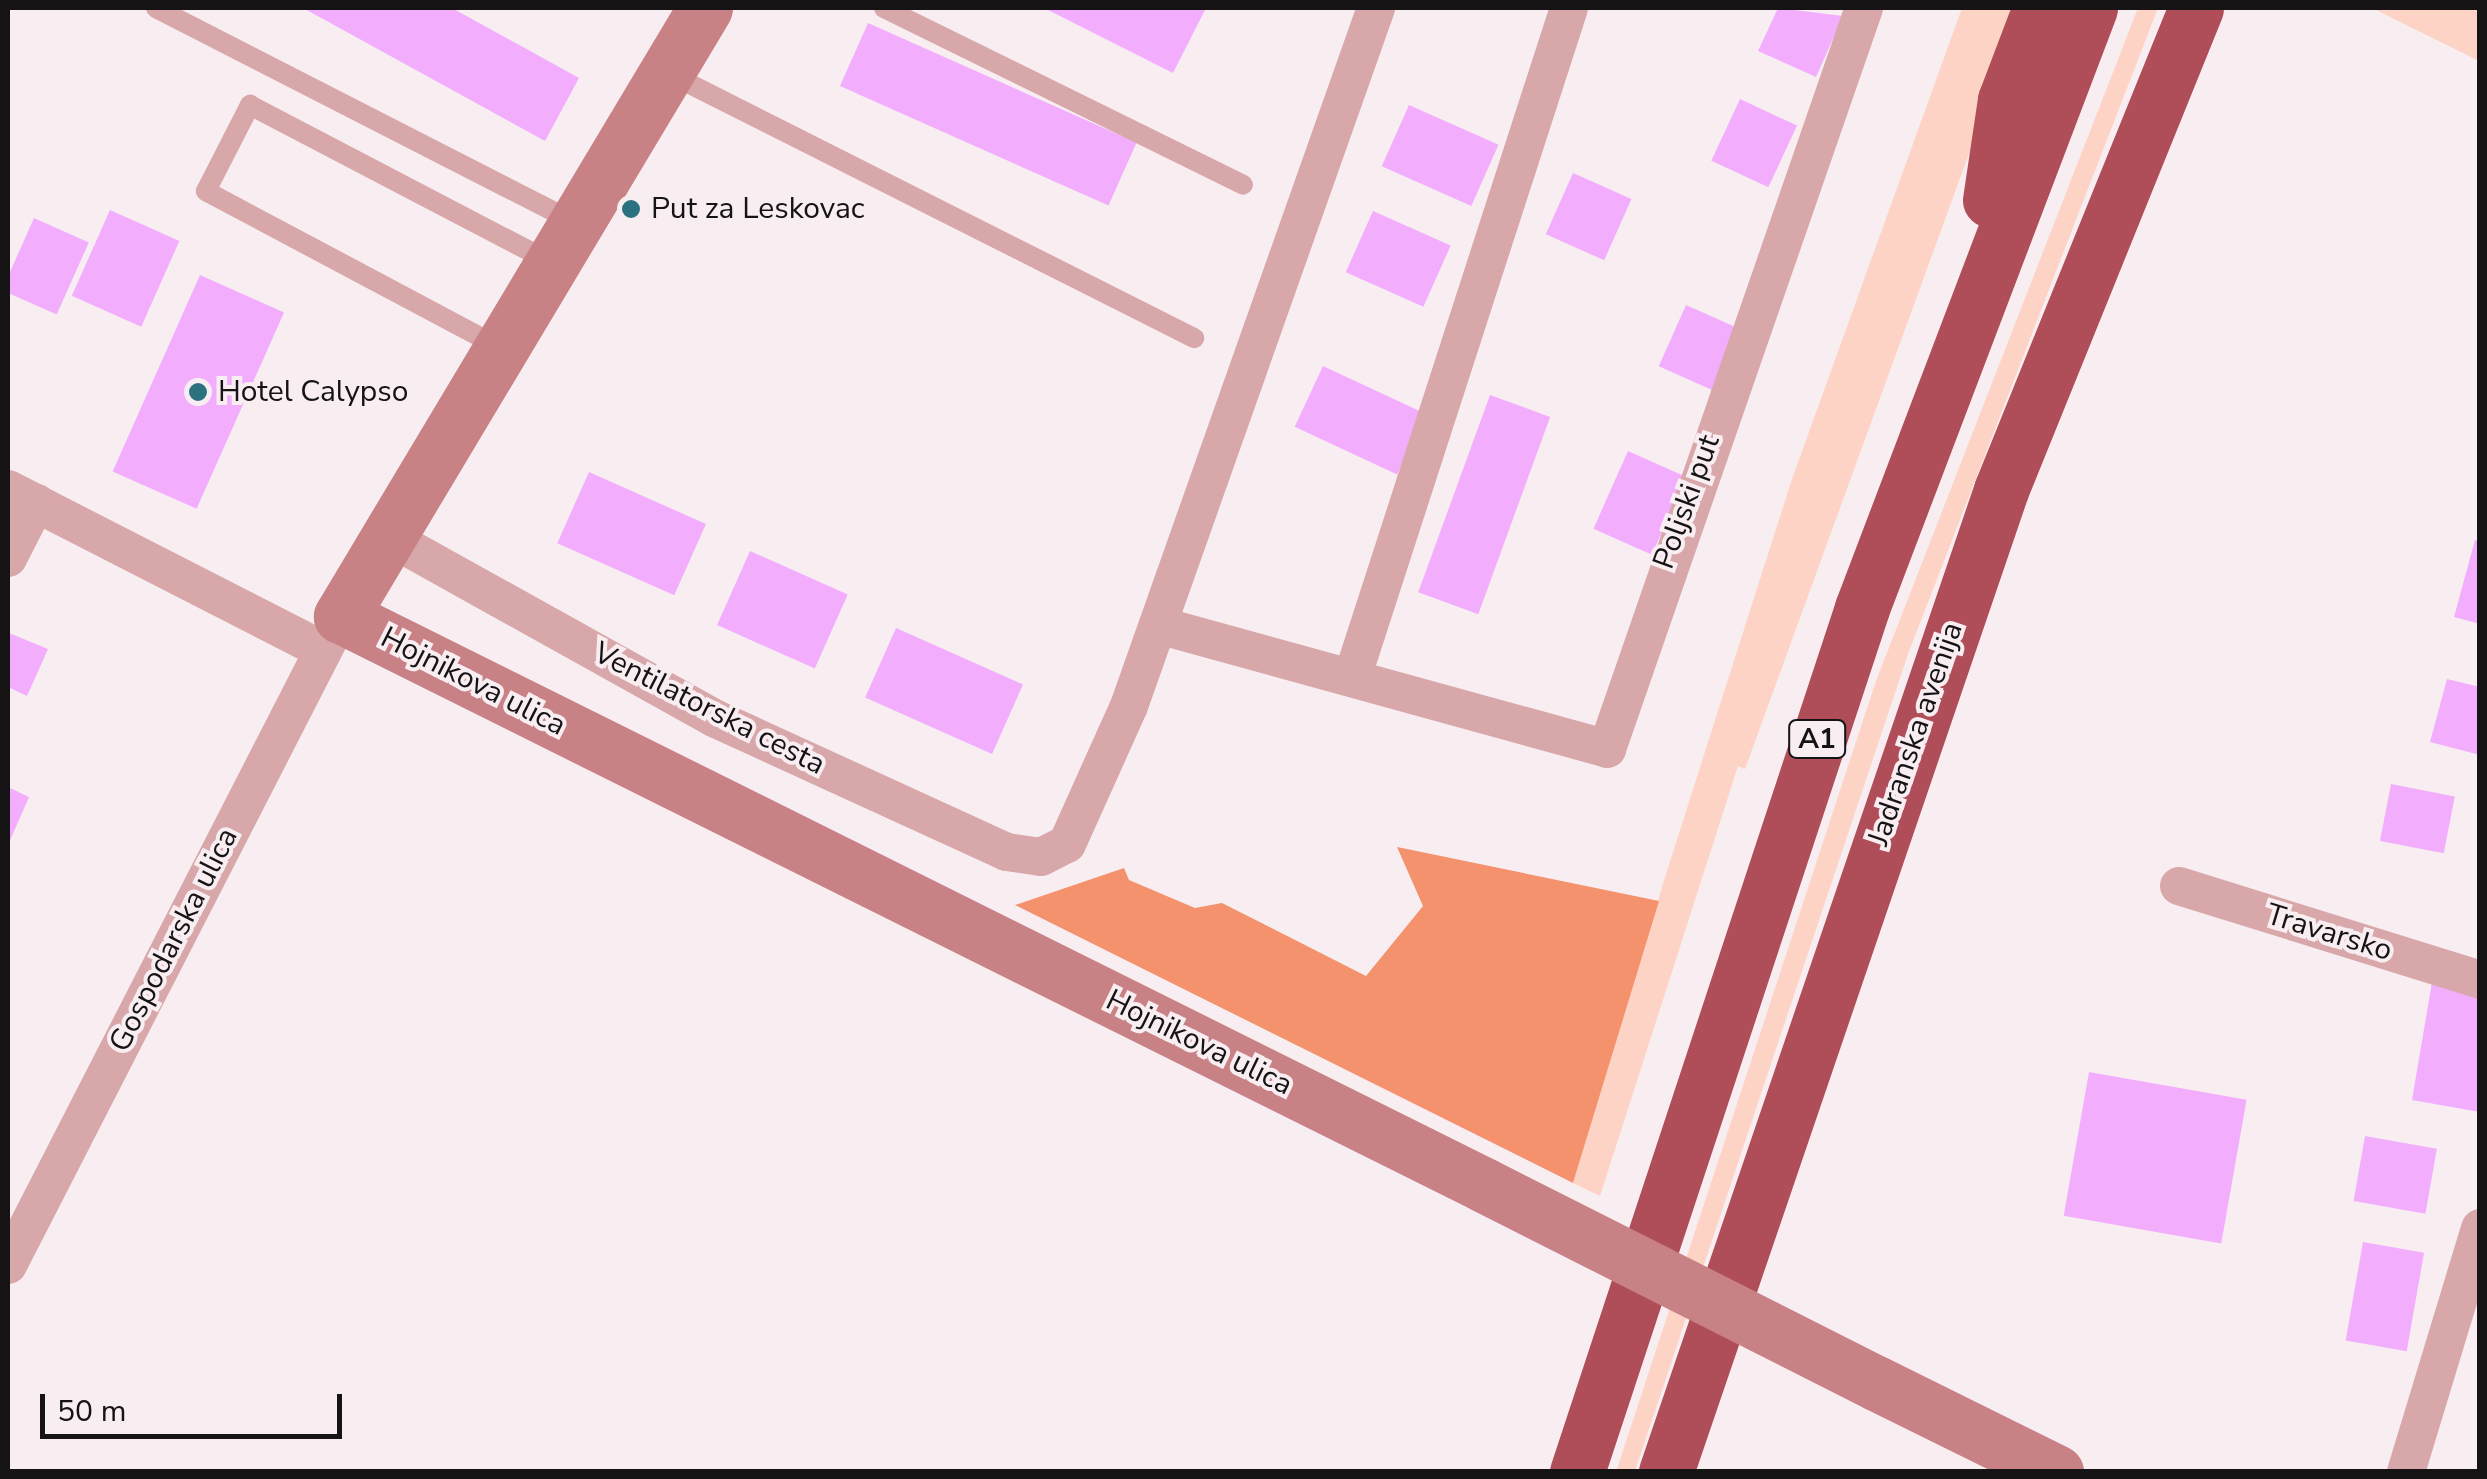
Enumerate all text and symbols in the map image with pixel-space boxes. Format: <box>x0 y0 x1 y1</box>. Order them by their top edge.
place label: Put za Leskovac <box>651 191 865 227</box>
marker: Put za Leskovac <box>620 198 642 220</box>
place label: Hotel Calypso <box>218 374 408 410</box>
marker: Hotel Calypso <box>187 381 209 403</box>
street label: Poljski put <box>1646 430 1728 574</box>
street label: Jadranska avenija <box>1861 618 1971 850</box>
street label: Hojnikova ulica <box>374 620 572 744</box>
street label: Ventilatorska cesta <box>587 635 831 783</box>
road number: A1 <box>1787 716 1847 762</box>
street label: Gospodarska ulica <box>102 822 246 1058</box>
street label: Travarsko <box>2262 897 2396 969</box>
street label: Hojnikova ulica <box>1100 982 1298 1104</box>
scale bar <box>45 1374 348 1436</box>
text: 50 m <box>57 1391 126 1432</box>

